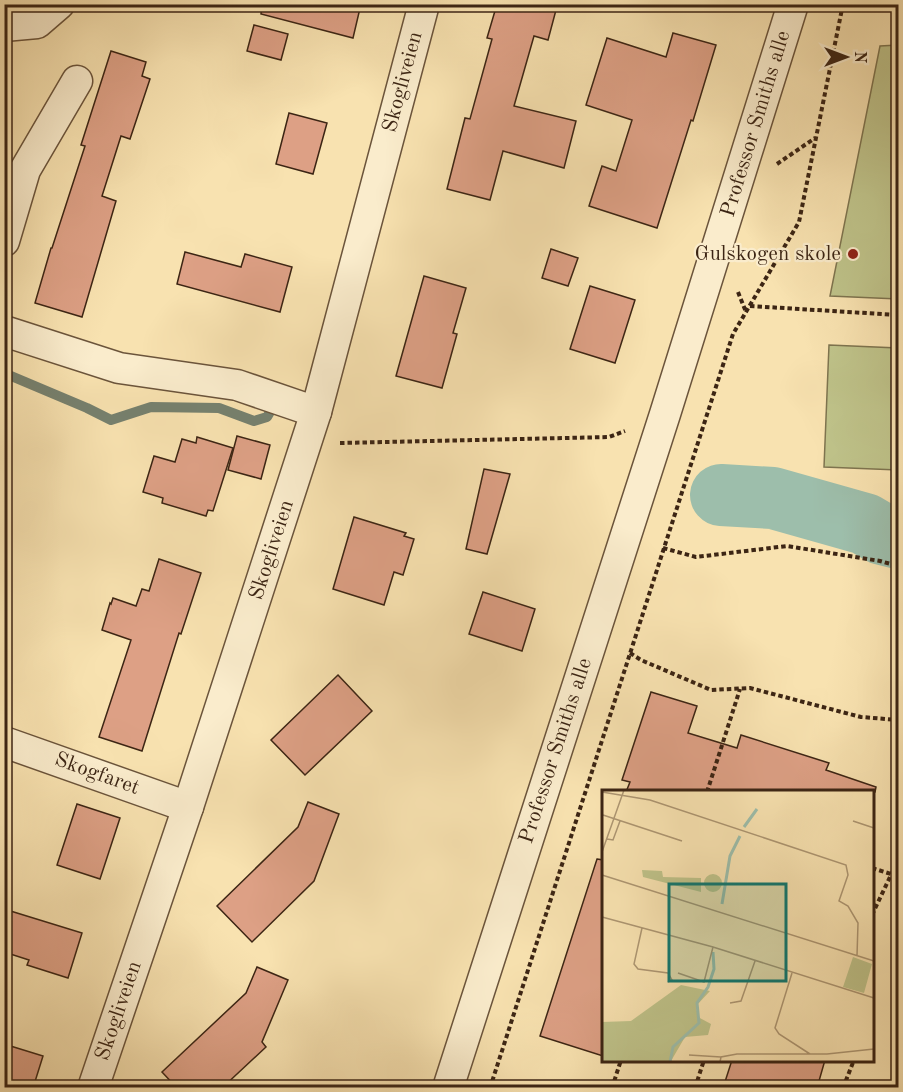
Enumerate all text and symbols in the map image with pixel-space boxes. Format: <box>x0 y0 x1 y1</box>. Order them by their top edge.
north arrow <box>816 27 876 87</box>
street label: Professor Smiths alle <box>718 28 794 220</box>
street label: Skogliveien <box>379 29 427 135</box>
text: N <box>851 51 867 64</box>
place label: Gulskogen skole <box>695 244 841 265</box>
marker: Gulskogen skole <box>846 247 860 261</box>
street label: Skogliveien <box>246 498 298 602</box>
street label: Professor Smiths alle <box>516 656 596 846</box>
street label: Skogfaret <box>52 749 142 799</box>
inset map <box>602 790 873 1062</box>
street label: Skogliveien <box>92 959 146 1063</box>

